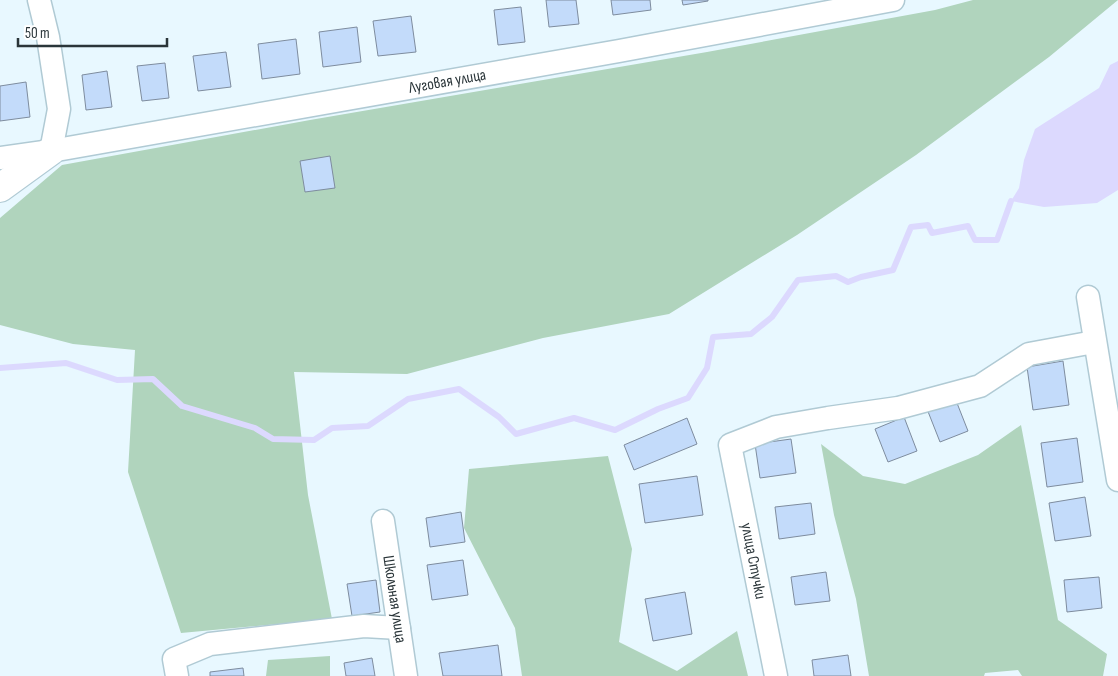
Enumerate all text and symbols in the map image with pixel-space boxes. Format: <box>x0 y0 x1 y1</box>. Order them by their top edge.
scale bar <box>18 15 166 47</box>
text: 50 m <box>25 24 50 43</box>
street label: Луговая улица <box>406 65 487 97</box>
street label: улица Стучки <box>736 521 770 601</box>
street label: Школьная улица <box>379 554 410 644</box>

